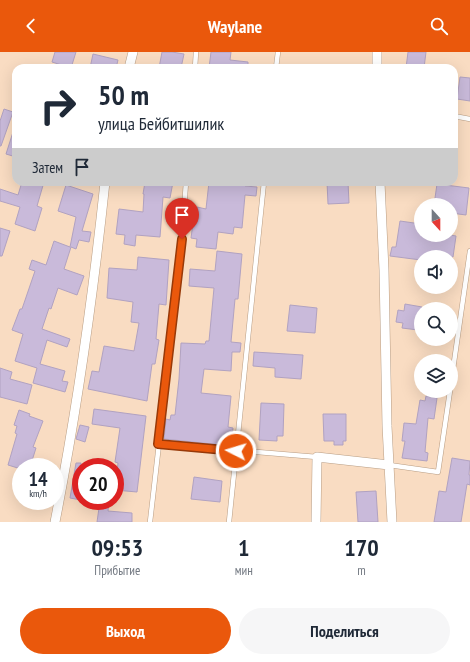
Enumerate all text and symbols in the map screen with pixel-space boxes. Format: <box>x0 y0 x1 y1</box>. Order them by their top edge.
icon: back <box>20 15 42 37</box>
text: Waylane <box>208 15 262 38</box>
icon: search <box>428 15 450 37</box>
text: 50 m <box>98 76 149 113</box>
icon: right <box>32 80 84 132</box>
text: улица Бейбитшилик <box>98 112 224 135</box>
icon: arrive <box>71 156 93 178</box>
text: Затем <box>32 158 63 177</box>
pin <box>165 198 199 239</box>
north arrow <box>414 198 458 242</box>
map controls <box>414 198 458 398</box>
icon: arrive <box>171 204 193 226</box>
button: sound <box>414 250 458 294</box>
button: search <box>414 302 458 346</box>
button: layers <box>414 354 458 398</box>
position arrow <box>215 430 257 472</box>
speed limit sign: 20 <box>72 458 124 510</box>
text: 14 <box>28 466 48 492</box>
text: km/h <box>29 487 47 500</box>
text: 09:53 <box>91 532 143 563</box>
text: 1 <box>238 532 249 563</box>
text: 170 <box>344 532 379 563</box>
text: Прибытие <box>94 562 140 579</box>
text: мин <box>235 562 253 579</box>
text: m <box>357 562 366 579</box>
button: Выход <box>20 608 231 654</box>
button: Поделиться <box>239 608 450 654</box>

